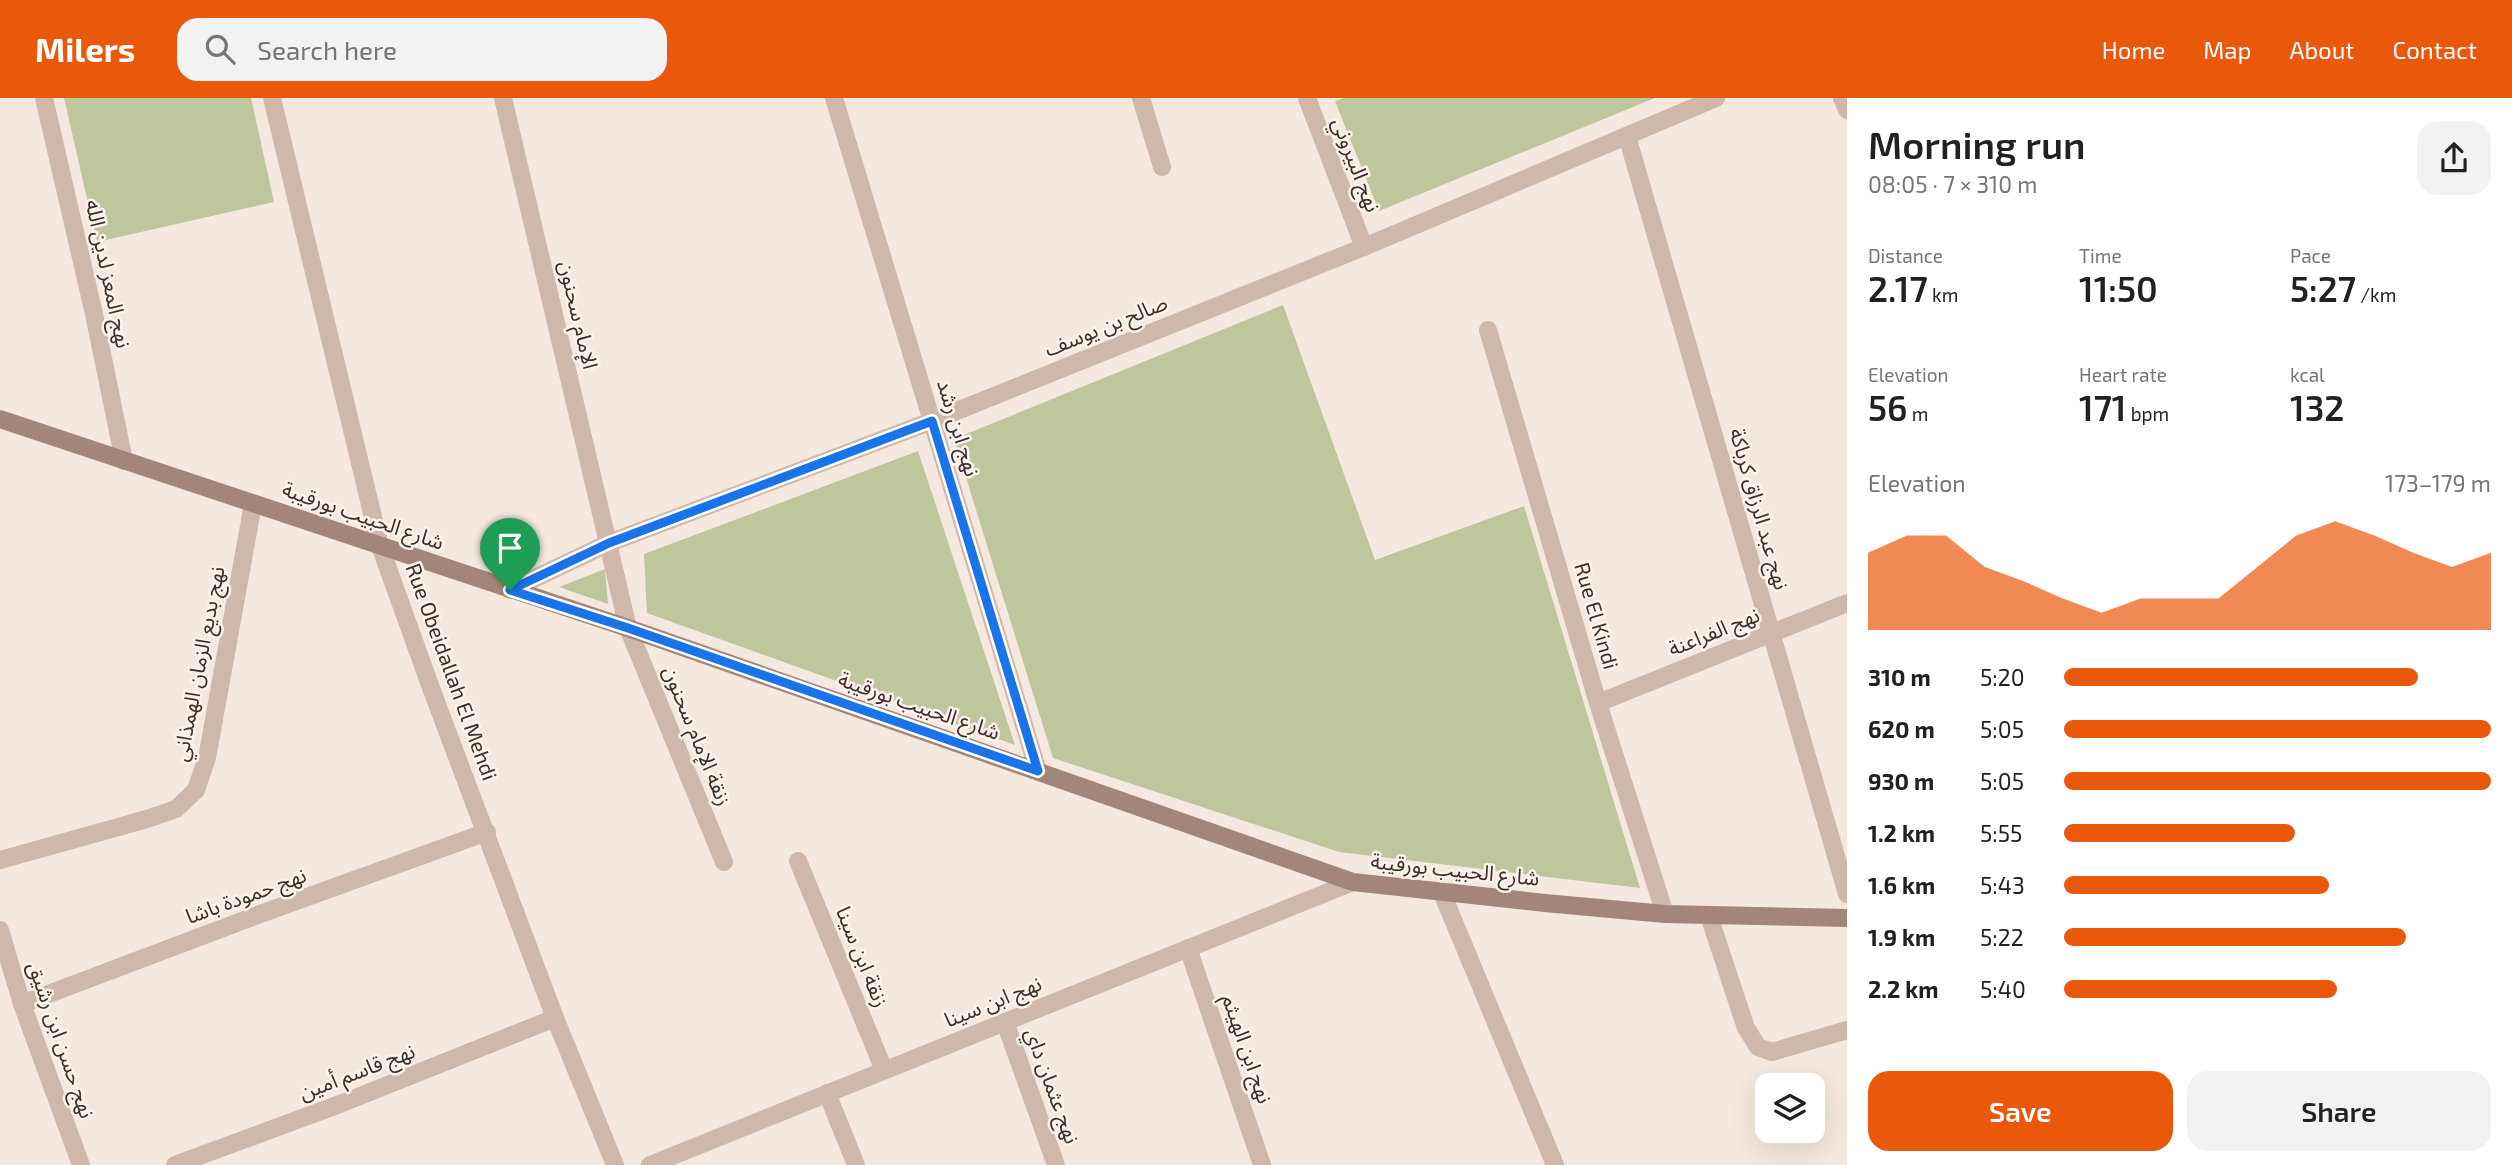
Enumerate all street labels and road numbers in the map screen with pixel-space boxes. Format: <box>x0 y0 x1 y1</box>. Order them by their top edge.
street label: نهج البيروني <box>1323 114 1387 217</box>
street label: نهج المعز لدين الله <box>78 197 137 351</box>
street label: الإمام سحنون <box>550 258 604 372</box>
street label: صالح بن يوسف <box>1040 289 1172 364</box>
street label: نهج ابن رشد <box>929 376 986 480</box>
street label: نهج عبد الرزاق كرباكة <box>1722 425 1795 593</box>
street label: شارع الحبيب بورقيبة <box>278 475 448 558</box>
street label: Rue El Kindi <box>1570 559 1625 672</box>
street label: Rue Obeidallah El Mehdi <box>401 560 503 783</box>
street label: نهج بديع الزمان الهمذاني <box>166 564 233 764</box>
street label: نهج الفراعنة <box>1664 601 1764 664</box>
street label: زنقة الإمام سحنون <box>654 662 738 811</box>
street label: شارع الحبيب بورقيبة <box>834 665 1004 748</box>
street label: شارع الحبيب بورقيبة <box>1369 847 1541 894</box>
street label: نهج حمودة باشا <box>182 861 311 932</box>
street label: زنقة ابن سينا <box>831 902 895 1011</box>
street label: نهج حسن ابن رشيق <box>20 958 101 1122</box>
street label: نهج ابن سينا <box>940 970 1046 1035</box>
street label: نهج ابن الهيثم <box>1214 991 1279 1108</box>
street label: نهج عثمان داي <box>1016 1024 1086 1148</box>
street label: نهج قاسم أمين <box>295 1037 419 1108</box>

